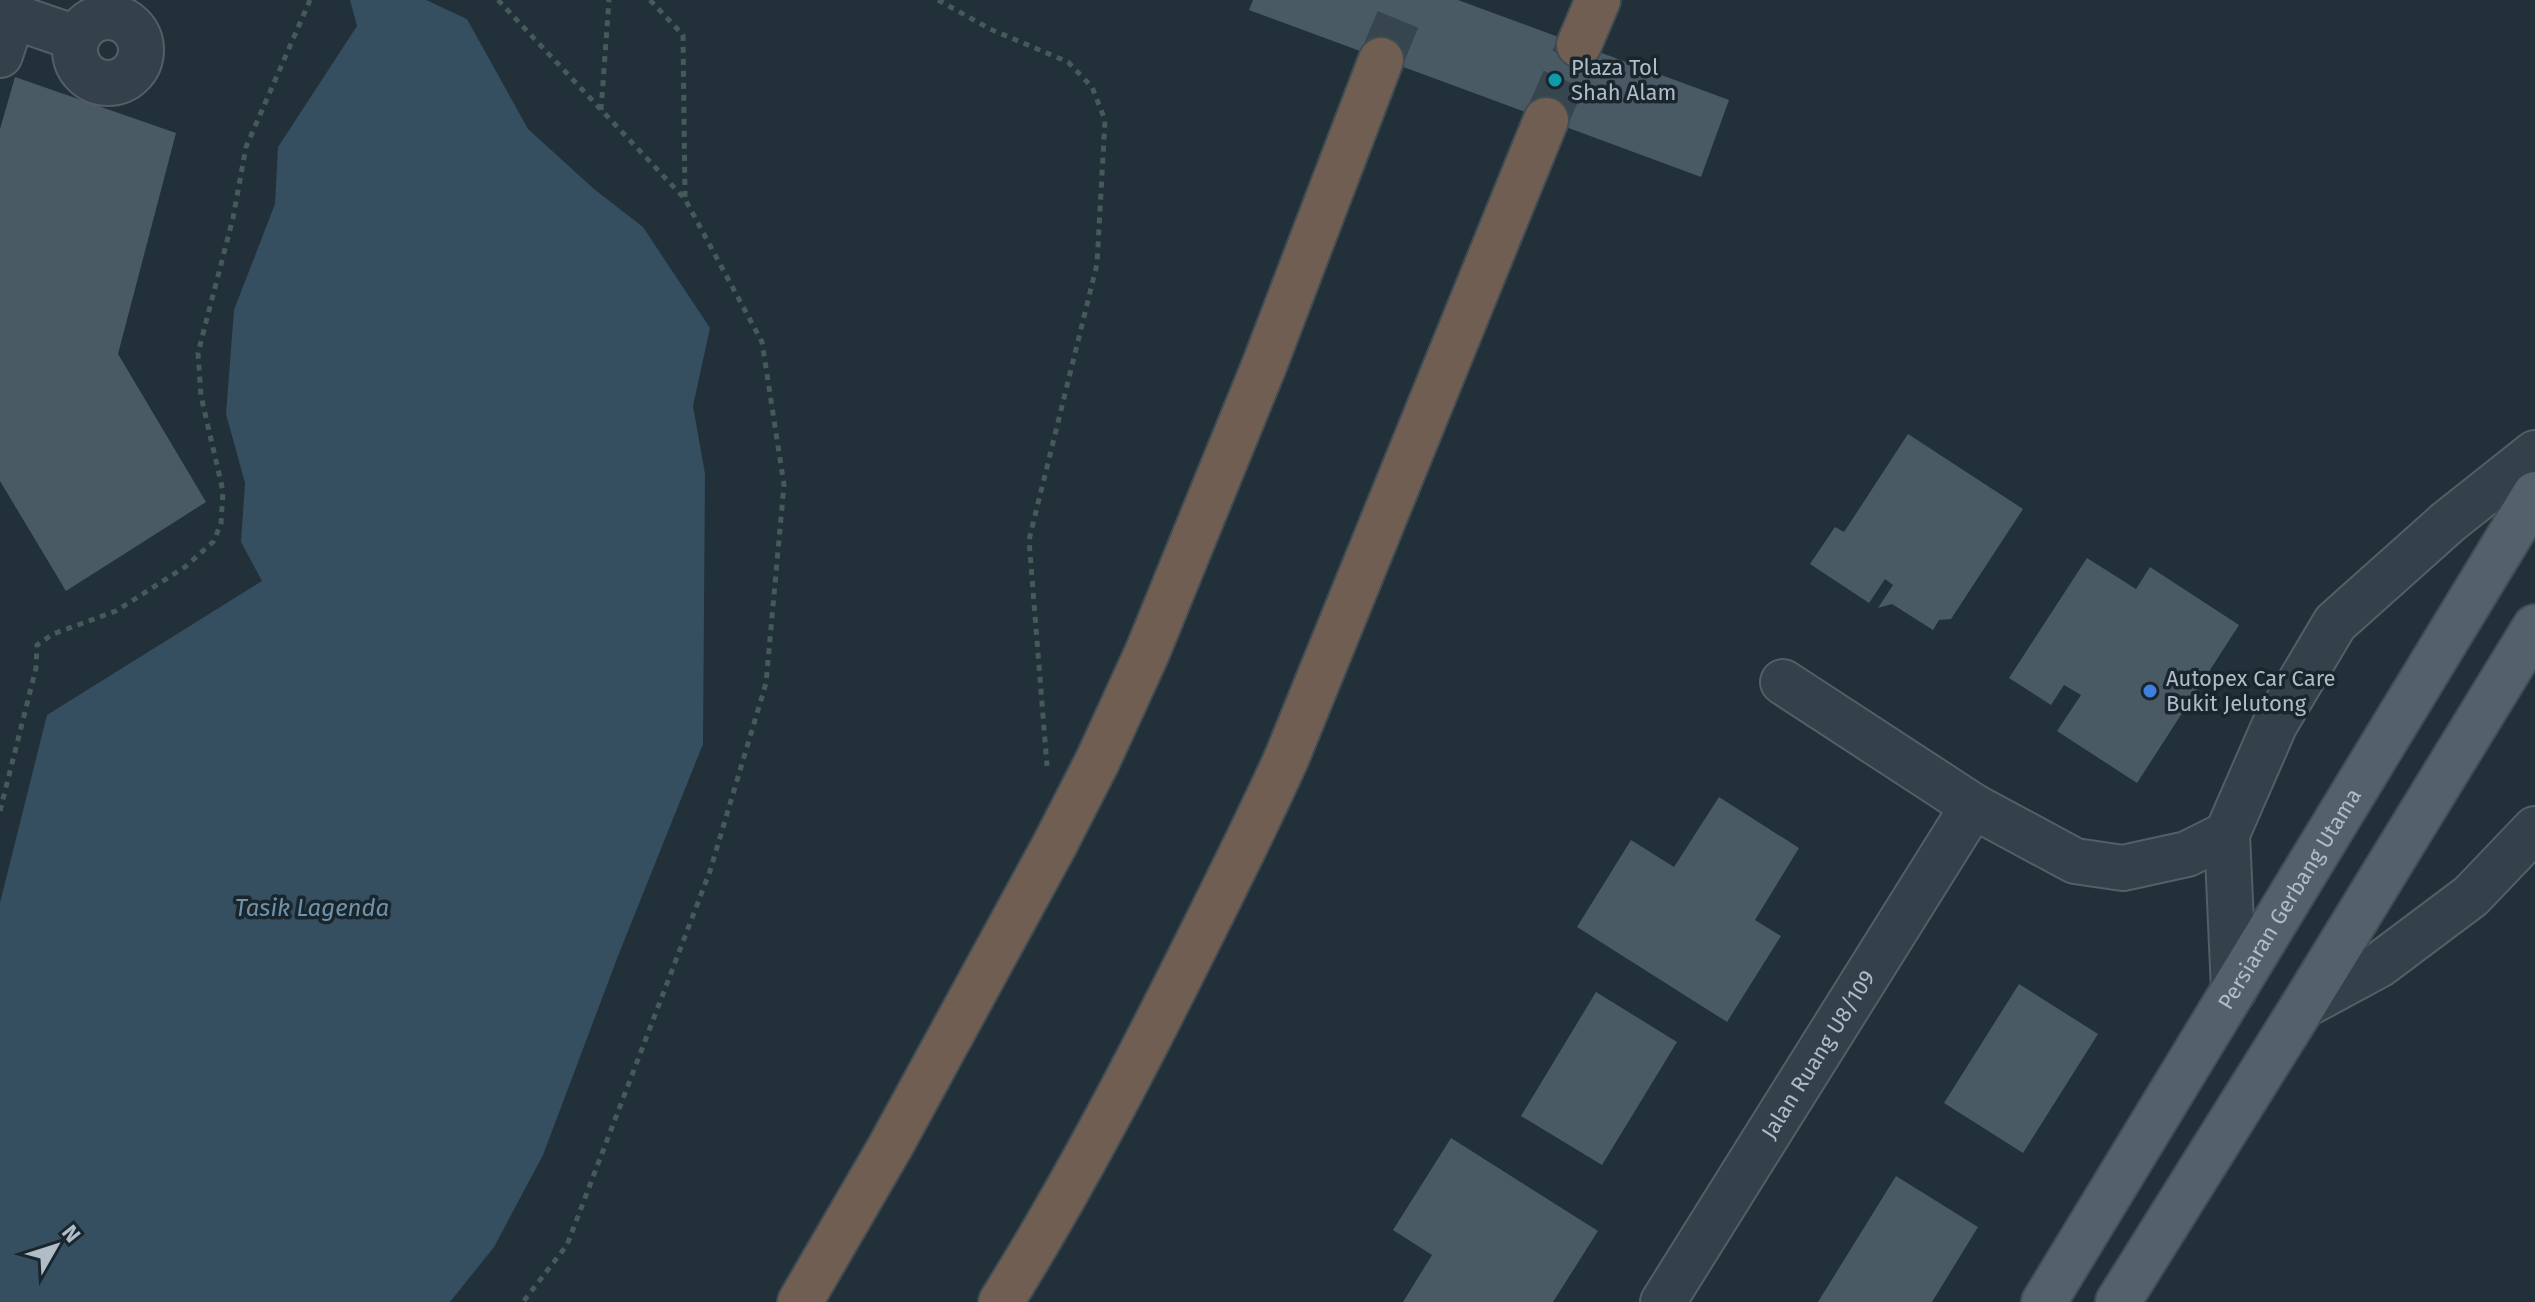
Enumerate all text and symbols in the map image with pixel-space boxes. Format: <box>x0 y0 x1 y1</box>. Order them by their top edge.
place label: Plaza Tol Shah Alam <box>1571 54 1676 106</box>
marker: Plaza Tol Shah Alam <box>1546 71 1564 89</box>
place label: Autopex Car Care Bukit Jelutong <box>2166 665 2336 717</box>
marker: Autopex Car Care Bukit Jelutong <box>2141 682 2159 700</box>
street label: Persiaran Gerbang Utama <box>2212 783 2367 1014</box>
water label: Tasik Lagenda <box>235 894 389 922</box>
street label: Jalan Ruang U8/109 <box>1755 965 1881 1144</box>
north arrow <box>16 1206 96 1286</box>
text: N <box>56 1220 86 1248</box>

